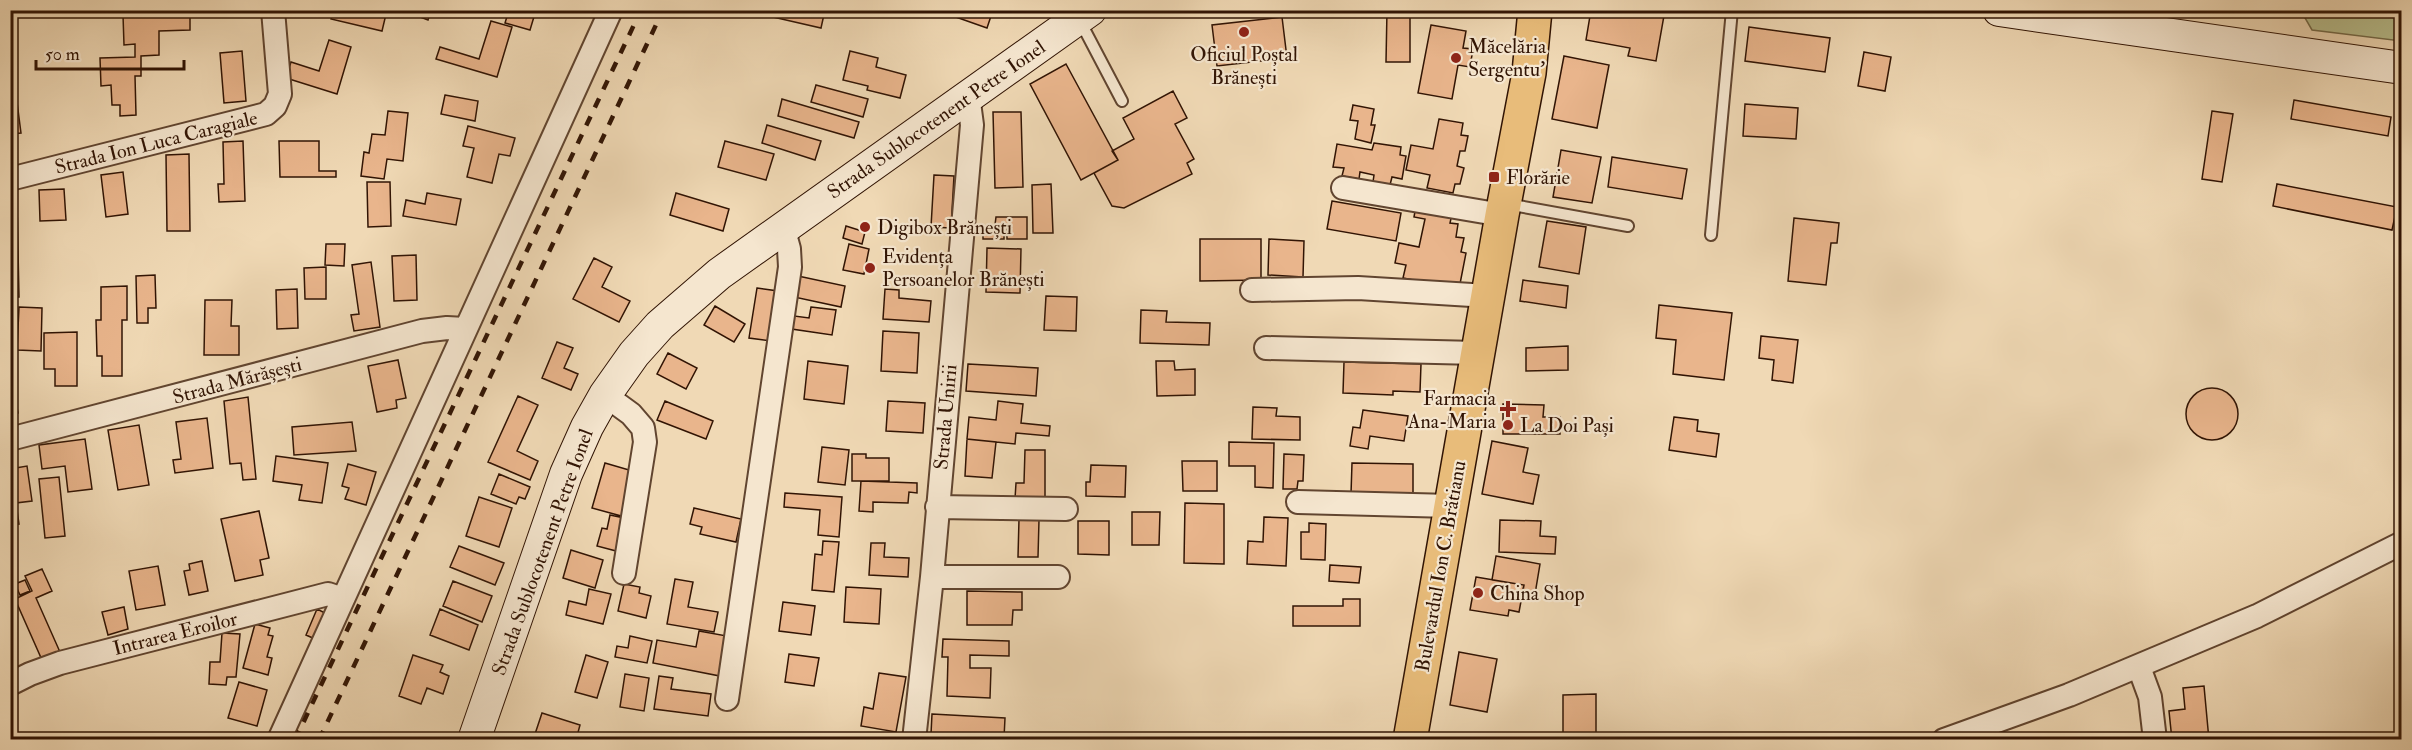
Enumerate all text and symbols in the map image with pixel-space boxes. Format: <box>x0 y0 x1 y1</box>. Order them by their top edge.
marker: Oficiul Poștal Brănești <box>1237 25 1251 39</box>
scale bar <box>36 33 184 71</box>
street label: Strada Sublocotenent Petre Ionel <box>822 34 1050 204</box>
place label: Măcelăria Sergentu' <box>1468 34 1547 82</box>
place label: Oficiul Poștal Brănești <box>1190 42 1298 90</box>
text: 50 m <box>45 43 80 66</box>
marker: Măcelăria Sergentu' <box>1449 51 1463 65</box>
street label: Strada Ion Luca Caragiale <box>52 105 260 180</box>
place label: Florărie <box>1506 165 1570 190</box>
marker: Florărie <box>1487 170 1501 184</box>
place label: Digibox Brănești <box>877 215 1012 240</box>
marker: Digibox Brănești <box>858 220 872 234</box>
place label: Evidența Persoanelor Brănești <box>882 244 1045 292</box>
marker: Evidența Persoanelor Brănești <box>863 261 877 275</box>
street label: Strada Mărășești <box>170 351 304 410</box>
street label: Strada Unirii <box>928 363 963 471</box>
place label: Farmacia Ana-Maria <box>1407 386 1497 434</box>
marker: Farmacia Ana-Maria <box>1501 402 1515 416</box>
place label: La Doi Pași <box>1520 413 1614 438</box>
marker: La Doi Pași <box>1501 418 1515 432</box>
street label: Strada Sublocotenent Petre Ionel <box>486 426 599 679</box>
street label: Bulevardul Ion C. Brătianu <box>1410 458 1471 674</box>
place label: China Shop <box>1490 581 1585 607</box>
marker: China Shop <box>1471 586 1485 600</box>
street label: Intrarea Eroilor <box>110 606 240 661</box>

